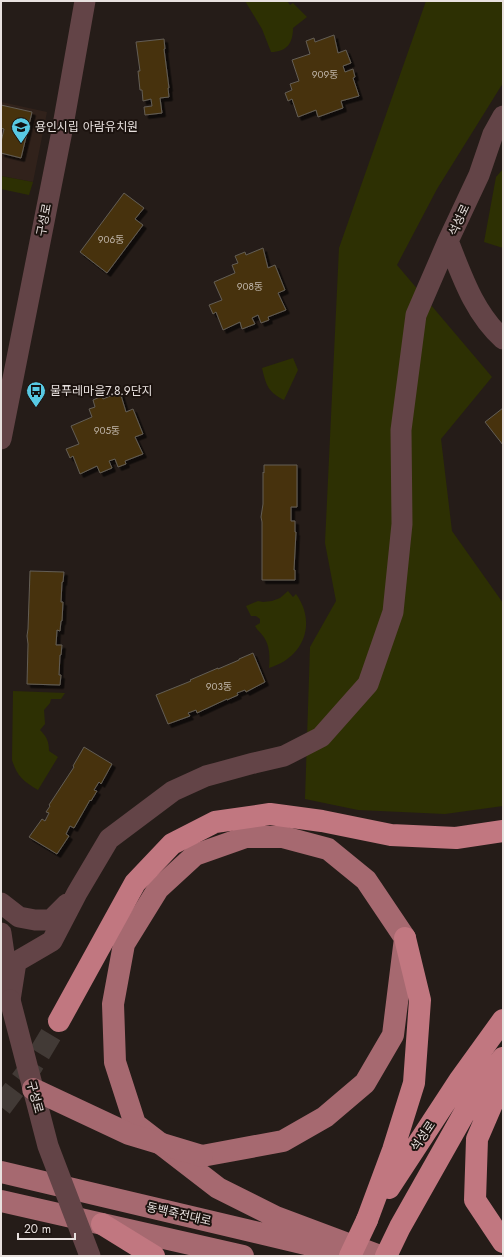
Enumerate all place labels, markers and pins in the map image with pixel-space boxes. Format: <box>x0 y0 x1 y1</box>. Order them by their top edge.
school or university icon: 용인시립 아람유치원 <box>10 116 32 144</box>
place label: 용인시립 아람유치원 <box>35 118 138 136</box>
bus stop icon: 물푸레마을7.8.9단지 <box>25 380 47 408</box>
place label: 물푸레마을7.8.9단지 <box>50 382 153 400</box>

